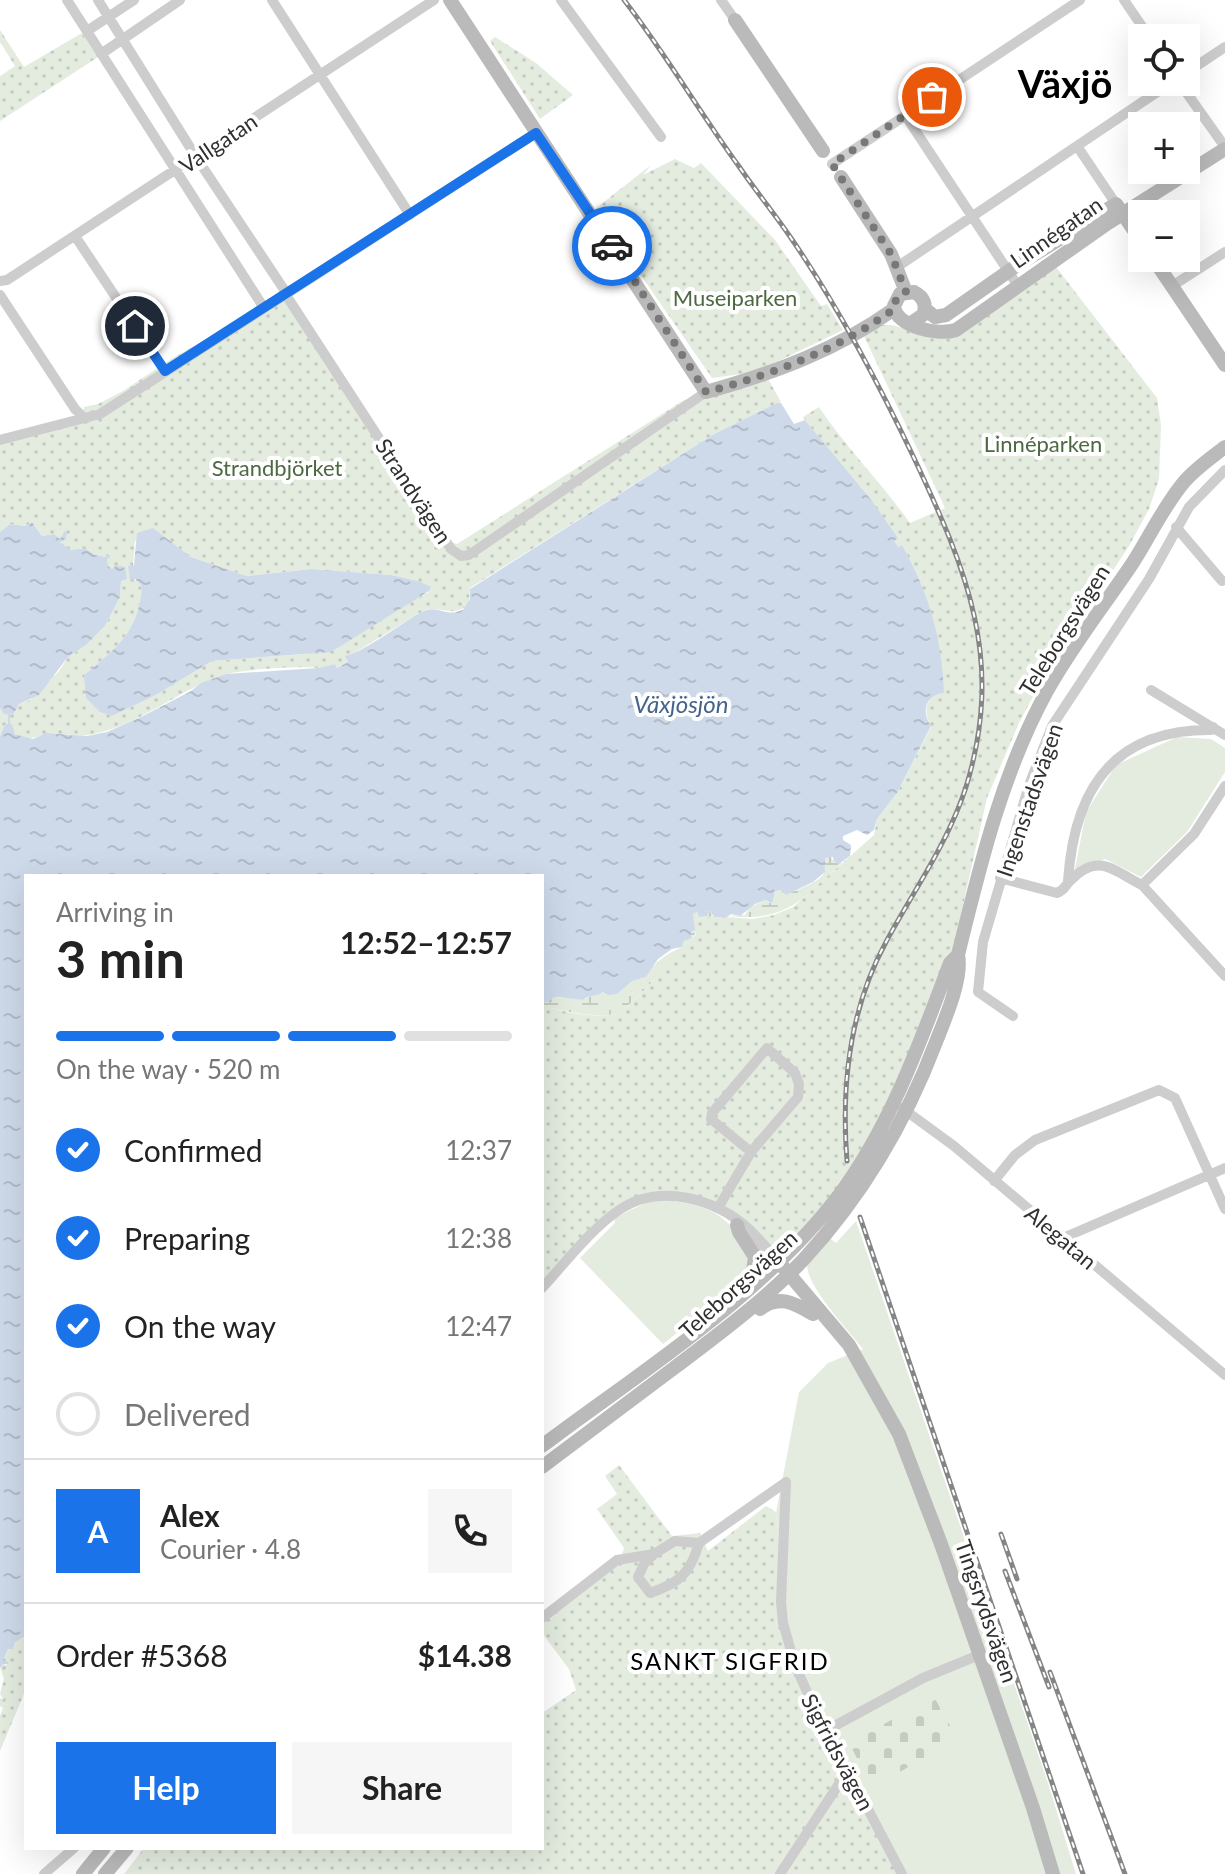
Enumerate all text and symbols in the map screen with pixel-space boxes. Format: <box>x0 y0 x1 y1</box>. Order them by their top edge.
map controls <box>1128 24 1200 272</box>
button: locate <box>1128 24 1200 96</box>
district label: Växjö <box>1017 60 1112 106</box>
pin <box>898 63 966 131</box>
icon: bag <box>910 75 954 119</box>
street label: Vallgatan <box>174 107 262 179</box>
button: + <box>1128 112 1200 184</box>
street label: Linnégatan <box>1005 191 1107 273</box>
button: − <box>1128 200 1200 272</box>
courier <box>572 206 652 286</box>
icon: car <box>590 224 634 268</box>
park label: Museiparken <box>673 284 797 311</box>
pin <box>101 292 169 360</box>
icon: home <box>113 304 157 348</box>
park label: Linnéparken <box>984 430 1102 457</box>
street label: Strandvägen <box>370 433 458 549</box>
park label: Strandbjörket <box>212 454 342 481</box>
street label: Teleborgsvägen <box>1013 560 1115 700</box>
water label: Växjösjön <box>633 689 729 718</box>
street label: Ingenstadsvägen <box>990 720 1068 880</box>
text: Arriving in <box>56 896 174 928</box>
text: 12:52–12:57 <box>340 924 512 960</box>
text: 3 min <box>56 927 185 989</box>
text: On the way · 520 m <box>56 1053 280 1085</box>
icon: check <box>56 1128 100 1172</box>
text: Confirmed <box>124 1132 263 1168</box>
text: 12:37 <box>445 1134 512 1166</box>
street label: Alegatan <box>1020 1199 1102 1275</box>
icon: check <box>56 1216 100 1260</box>
text: Preparing <box>124 1220 250 1256</box>
text: 12:38 <box>445 1222 512 1254</box>
street label: Teleborgsvägen <box>673 1224 803 1344</box>
icon: check <box>56 1304 100 1348</box>
text: On the way <box>124 1308 276 1344</box>
text: 12:47 <box>445 1310 512 1342</box>
text: Delivered <box>124 1396 251 1432</box>
button: phone <box>428 1489 512 1573</box>
text: Alex <box>160 1497 220 1533</box>
text: A <box>88 1513 108 1549</box>
text: Courier · 4.8 <box>160 1533 301 1565</box>
street label: Tingsrydsvägen <box>950 1536 1024 1686</box>
text: Order #5368 <box>56 1637 228 1673</box>
text: $14.38 <box>418 1637 512 1673</box>
district label: SANKT SIGFRID <box>630 1646 830 1675</box>
street label: Sigfridsvägen <box>796 1689 880 1815</box>
button: Help <box>56 1742 276 1834</box>
button: Share <box>292 1742 512 1834</box>

